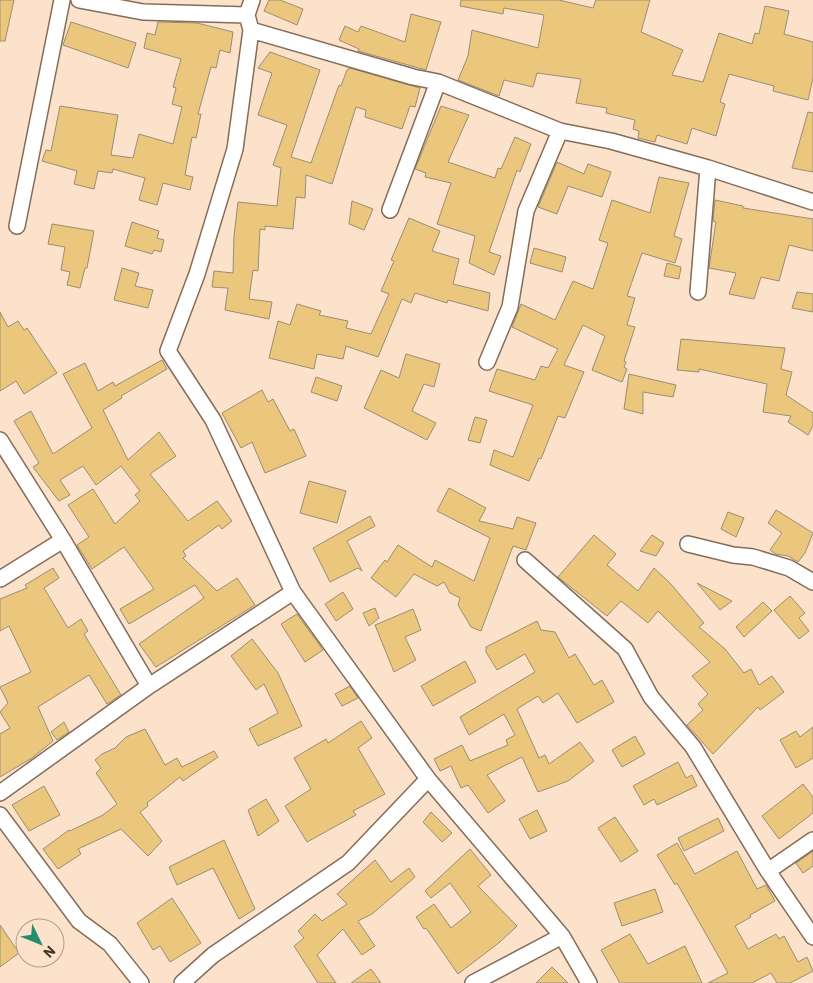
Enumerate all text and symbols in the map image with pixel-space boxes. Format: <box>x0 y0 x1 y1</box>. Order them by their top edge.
north arrow <box>15 918 65 968</box>
text: N <box>39 942 60 962</box>

